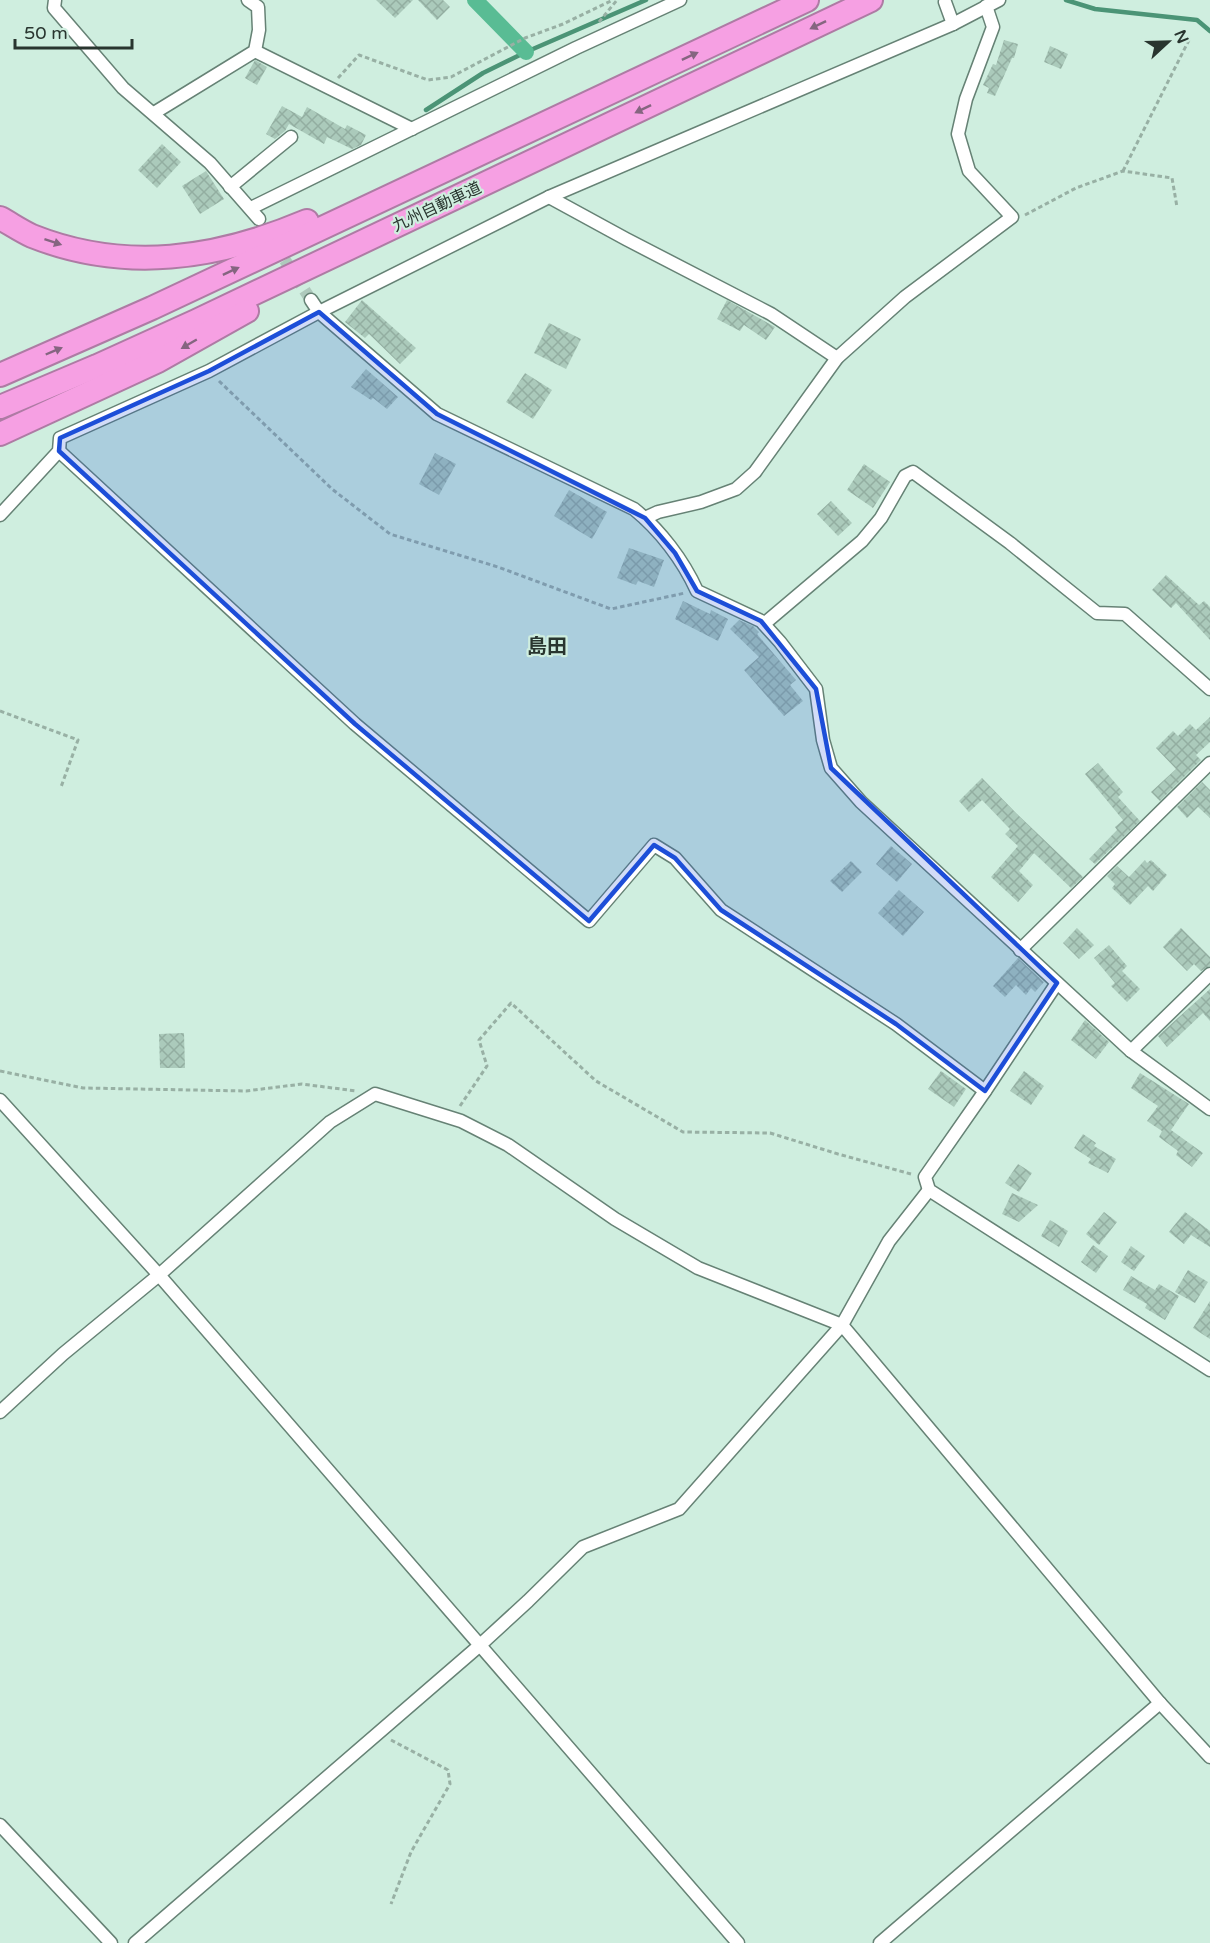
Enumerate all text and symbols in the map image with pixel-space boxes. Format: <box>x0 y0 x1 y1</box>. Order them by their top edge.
scale bar <box>15 12 132 50</box>
north arrow <box>1138 12 1198 72</box>
one-way arrow <box>810 20 827 29</box>
text: 50 m <box>24 22 68 44</box>
text: N <box>1169 27 1193 46</box>
one-way arrow <box>681 51 698 60</box>
one-way arrow <box>634 105 651 114</box>
street label: 九州自動車道 <box>389 178 485 236</box>
one-way arrow <box>44 238 62 248</box>
one-way arrow <box>223 267 240 276</box>
one-way arrow <box>180 339 197 349</box>
one-way arrow <box>45 347 62 356</box>
district label: 島田 <box>527 635 567 659</box>

